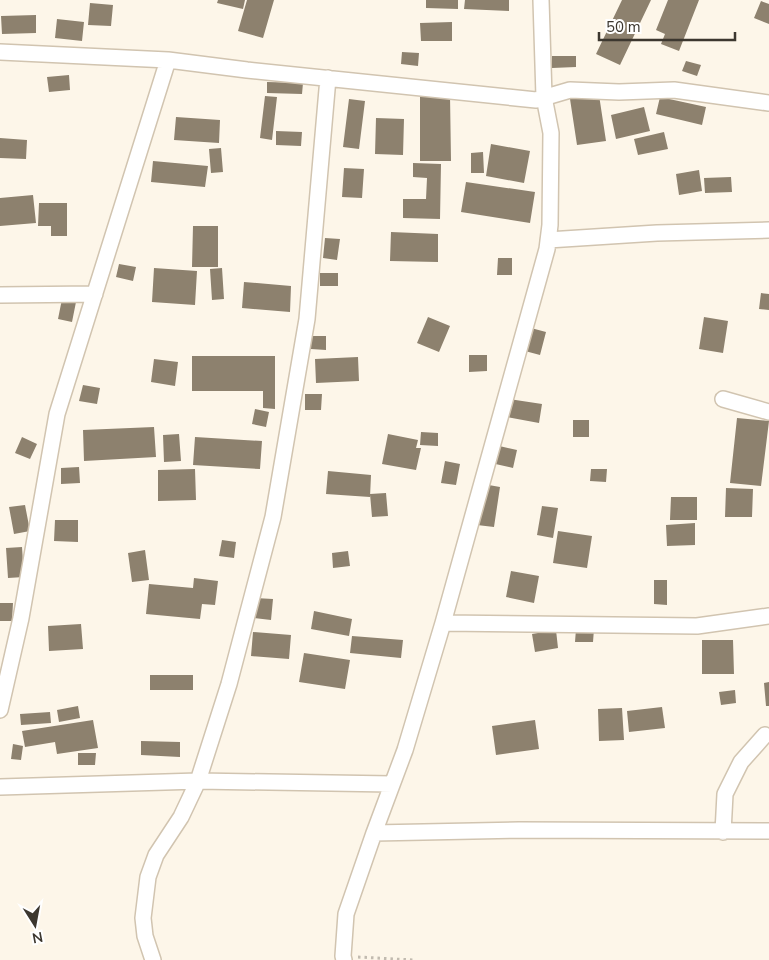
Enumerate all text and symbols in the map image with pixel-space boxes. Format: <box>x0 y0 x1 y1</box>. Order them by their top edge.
scale bar <box>599 10 735 42</box>
text: 50 m <box>606 17 641 37</box>
north arrow <box>10 900 60 950</box>
text: N <box>30 927 44 948</box>

